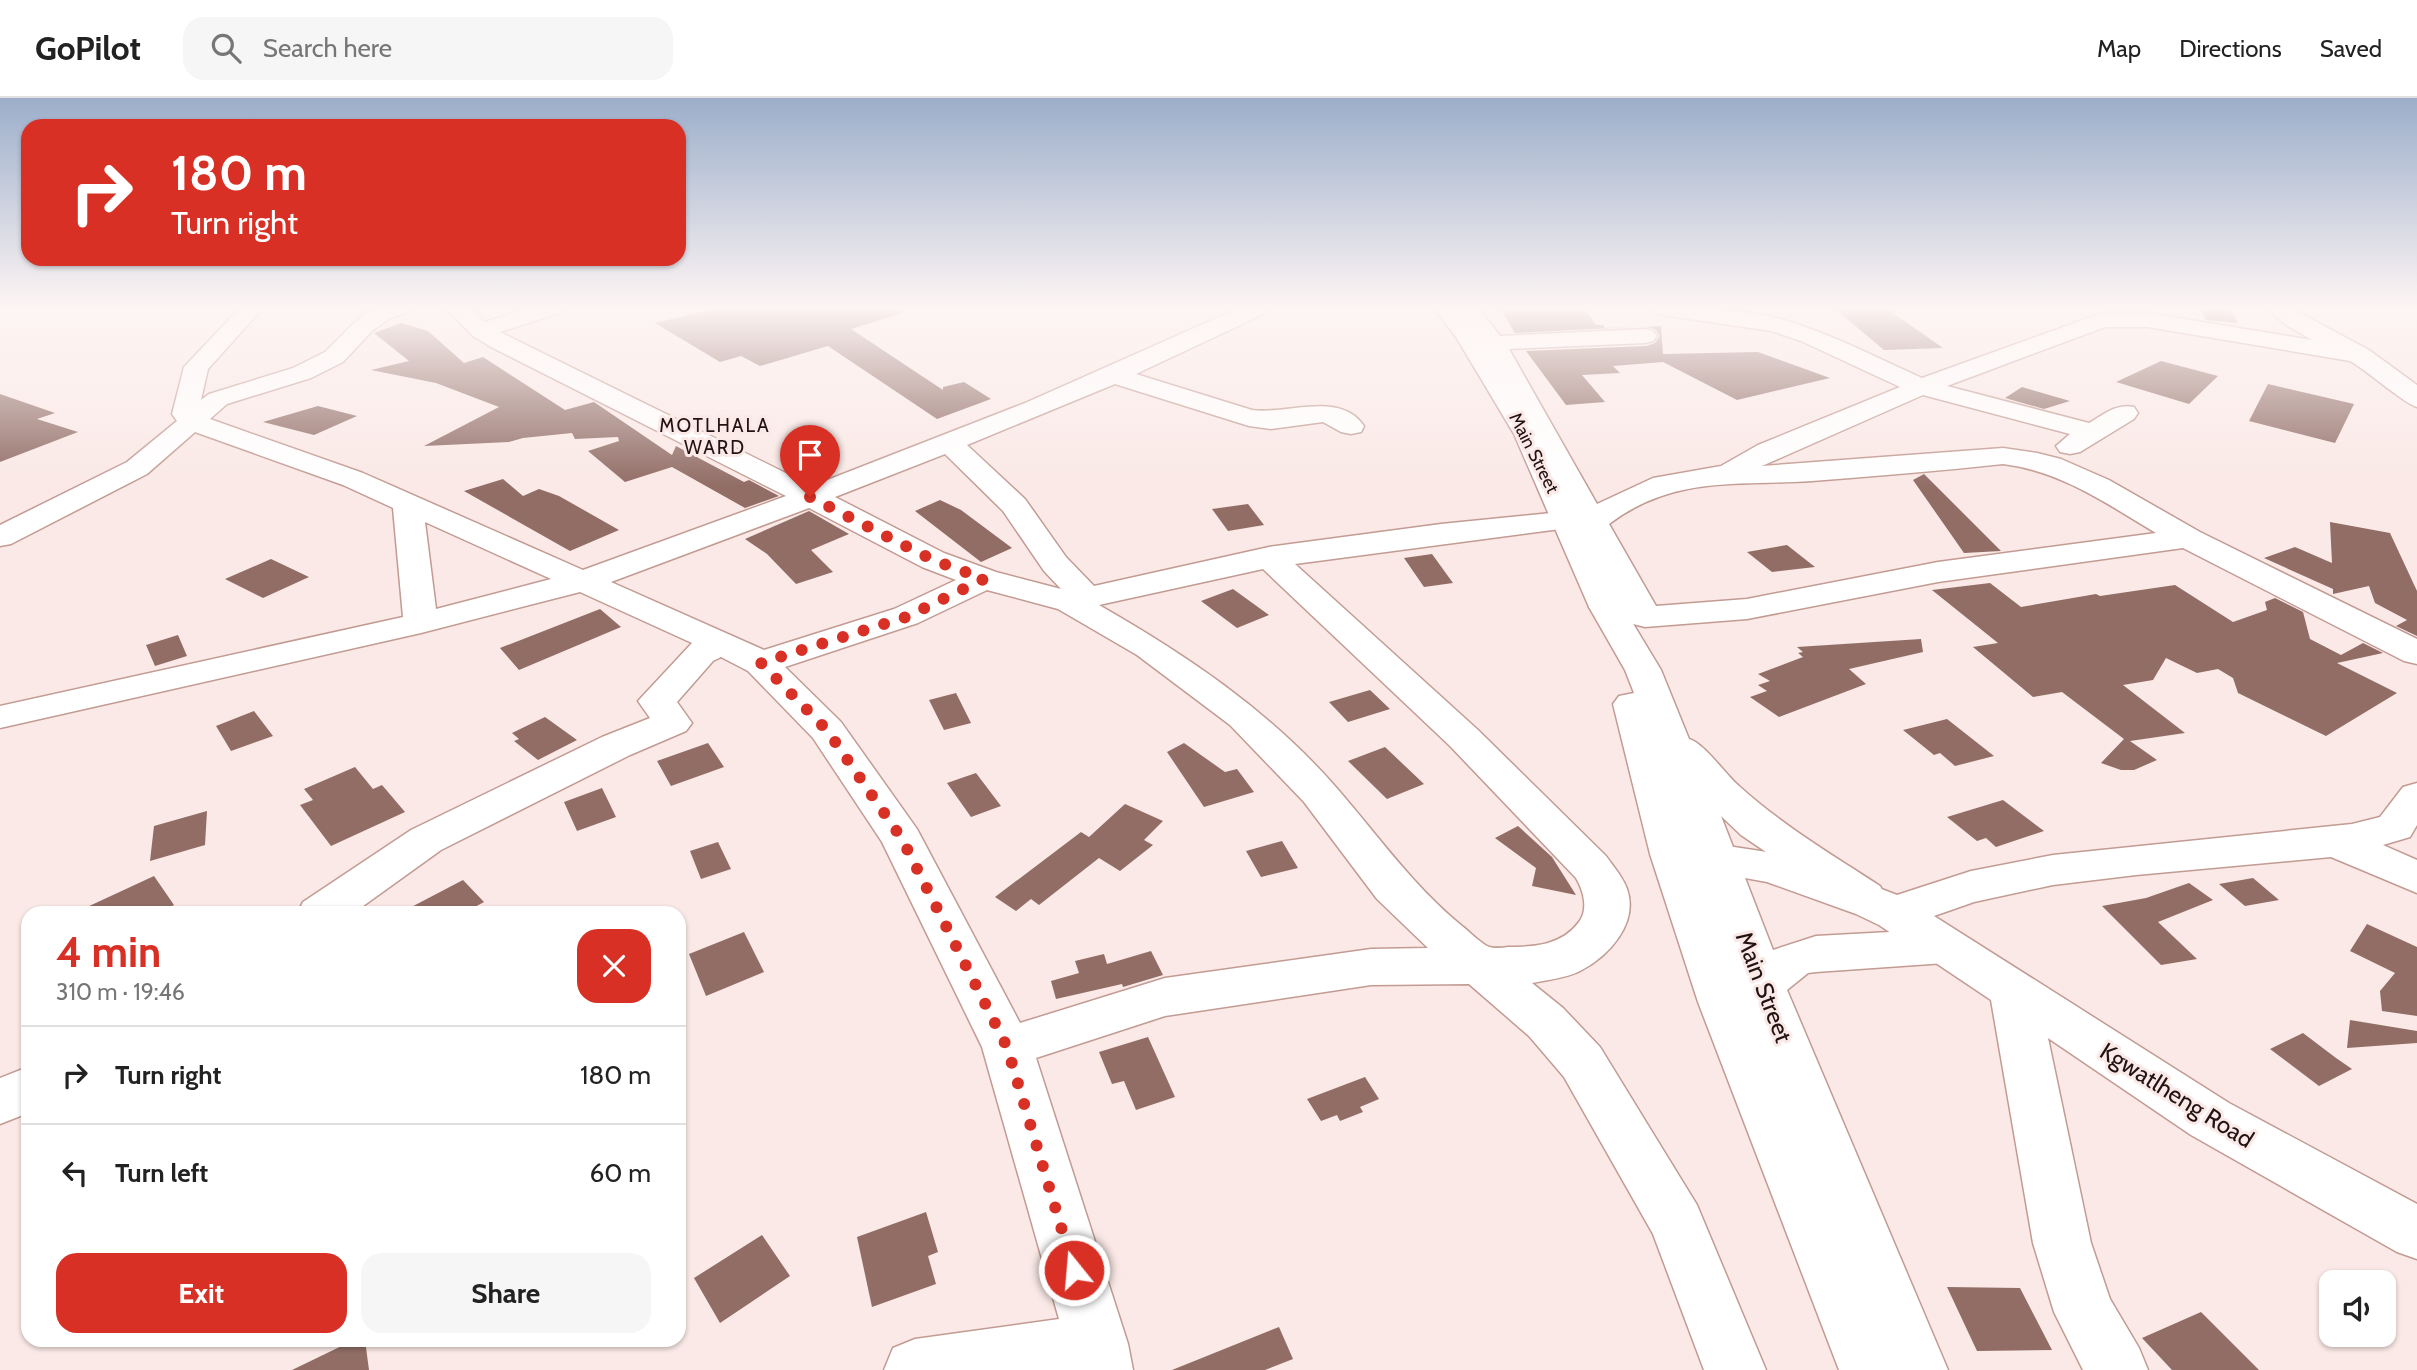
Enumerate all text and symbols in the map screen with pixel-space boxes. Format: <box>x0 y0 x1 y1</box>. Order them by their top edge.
search box <box>183 17 673 80</box>
text: GoPilot <box>35 28 141 68</box>
icon: search <box>207 29 245 67</box>
text: Search here <box>263 32 392 64</box>
text: Map <box>2097 34 2141 63</box>
text: Directions <box>2179 34 2282 63</box>
text: Saved <box>2320 34 2382 63</box>
text: 180 m <box>171 143 307 202</box>
icon: right <box>56 147 147 238</box>
text: Turn right <box>171 203 298 242</box>
street label: Main Street <box>1504 409 1564 497</box>
district label: MOTLHALA WARD <box>659 414 771 459</box>
pin <box>780 425 840 497</box>
icon: arrive <box>791 436 829 474</box>
text: 4 min <box>56 926 161 978</box>
street label: Main Street <box>1730 927 1798 1047</box>
button: close <box>577 929 651 1003</box>
text: 310 m · 19:46 <box>56 978 185 1006</box>
street label: Kgwatlheng Road <box>2095 1036 2259 1154</box>
icon: right <box>56 1056 94 1094</box>
text: Turn right <box>115 1059 221 1091</box>
text: 180 m <box>580 1059 651 1091</box>
icon: left <box>56 1154 94 1192</box>
text: Turn left <box>115 1157 208 1189</box>
text: 60 m <box>589 1157 651 1189</box>
position arrow <box>1037 1233 1111 1307</box>
button: Exit <box>56 1253 347 1333</box>
button: Share <box>361 1253 651 1333</box>
map controls <box>2319 1270 2396 1347</box>
button: sound <box>2319 1270 2396 1347</box>

